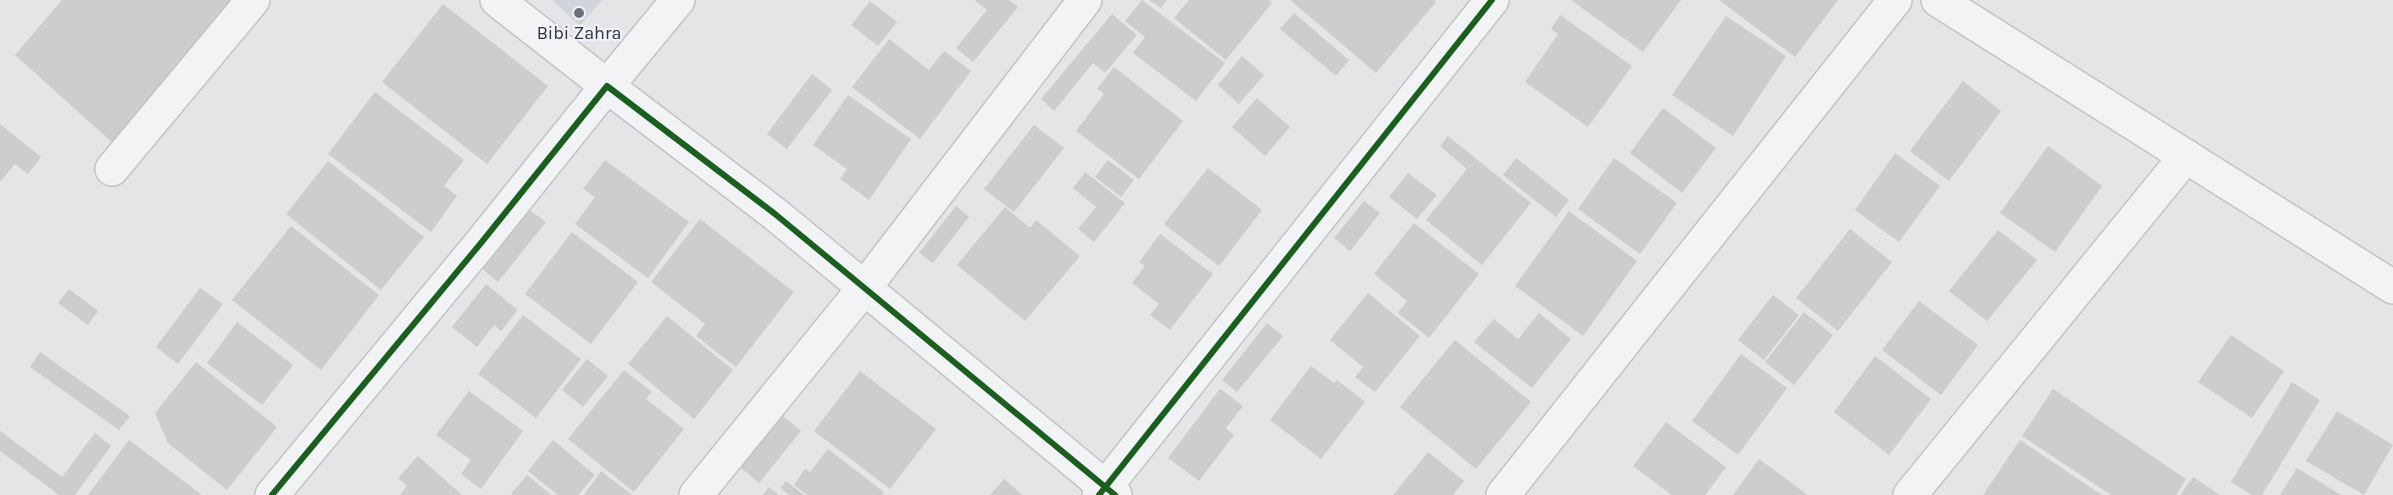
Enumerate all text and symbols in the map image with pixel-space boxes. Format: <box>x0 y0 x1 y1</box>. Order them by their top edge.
marker: Bibi Zahra <box>572 6 586 20</box>
place label: Bibi Zahra <box>537 22 621 44</box>

